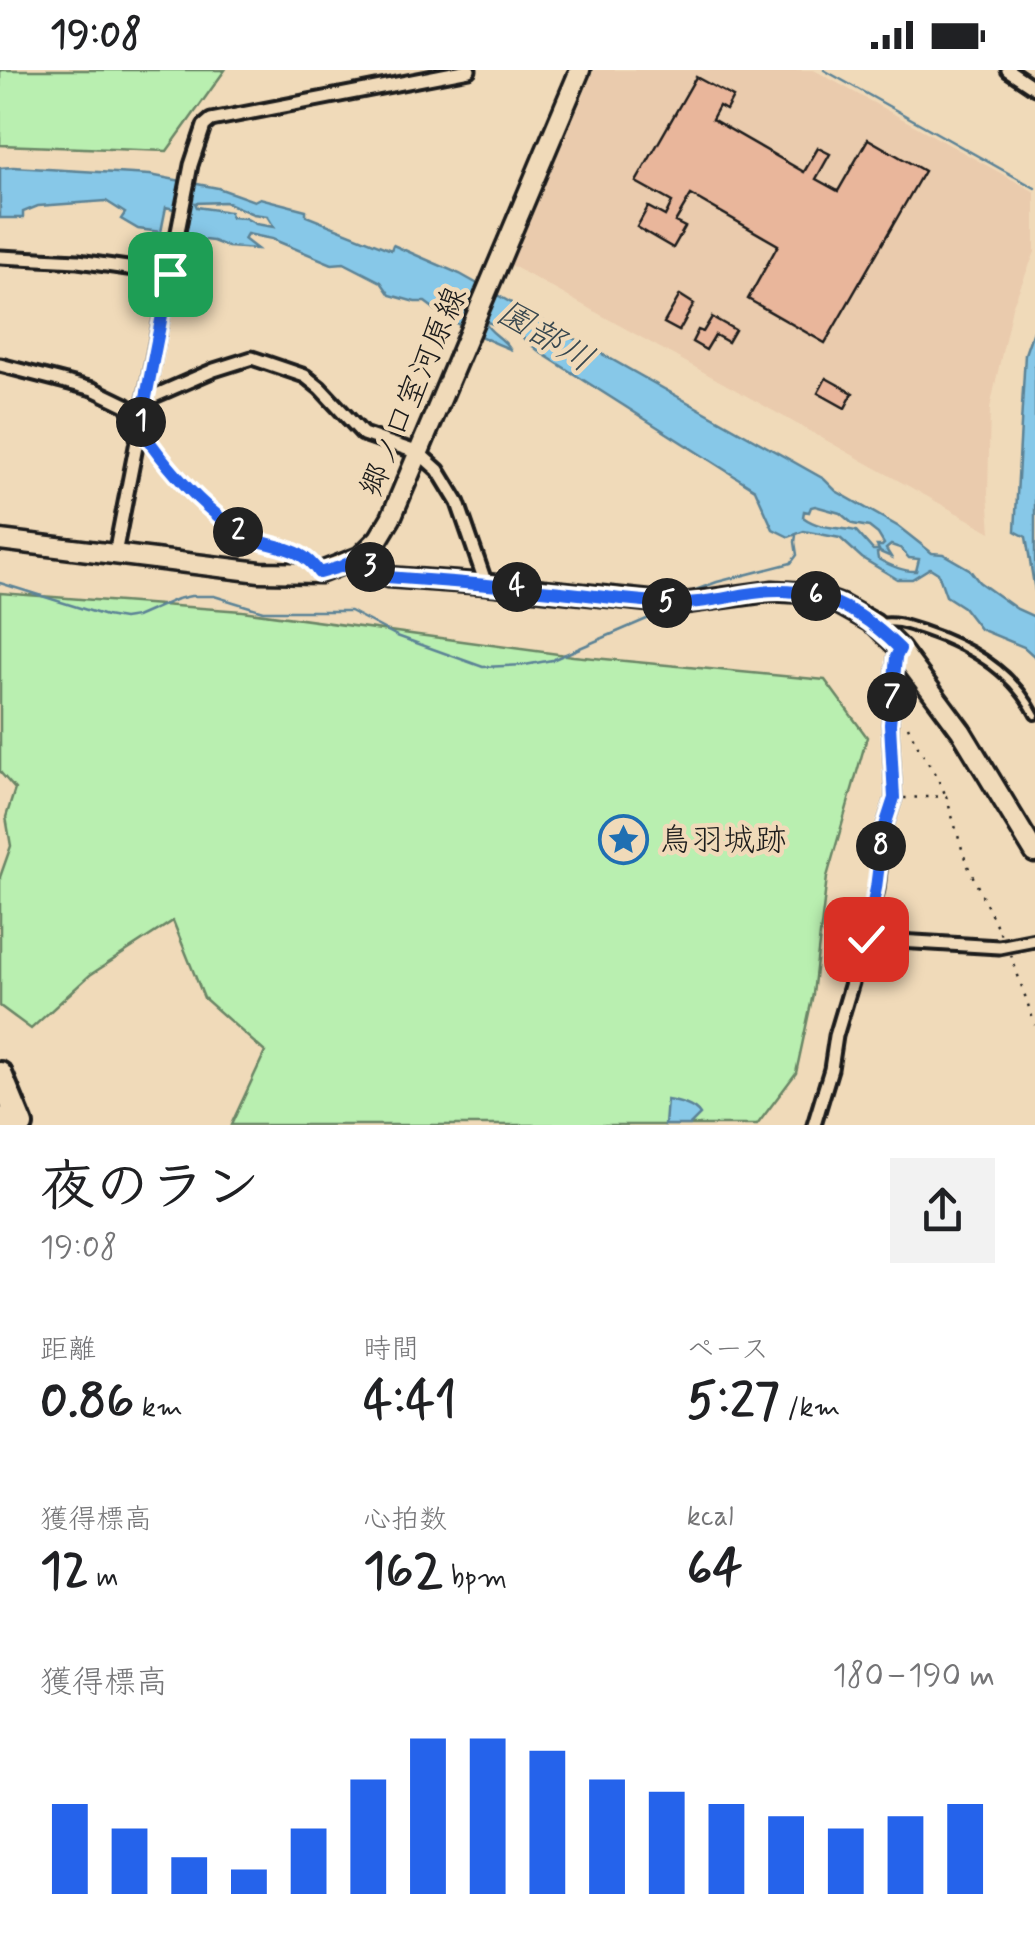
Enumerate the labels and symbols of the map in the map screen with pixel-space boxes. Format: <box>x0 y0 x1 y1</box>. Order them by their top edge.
pin <box>128 232 213 317</box>
street label: 郷ノ口室河原線 <box>351 280 477 503</box>
water label: 園部川 <box>488 290 602 383</box>
pin: 1 <box>116 397 166 447</box>
pin: 2 <box>213 507 263 557</box>
pin: 3 <box>345 542 395 592</box>
pin: 4 <box>492 562 542 612</box>
pin: 6 <box>791 571 841 621</box>
pin: 5 <box>642 578 692 628</box>
pin: 7 <box>867 672 917 722</box>
place icon: 鳥羽城跡 <box>598 813 650 865</box>
place label: 鳥羽城跡 <box>659 820 787 862</box>
pin: 8 <box>856 821 906 871</box>
pin <box>824 897 909 982</box>

